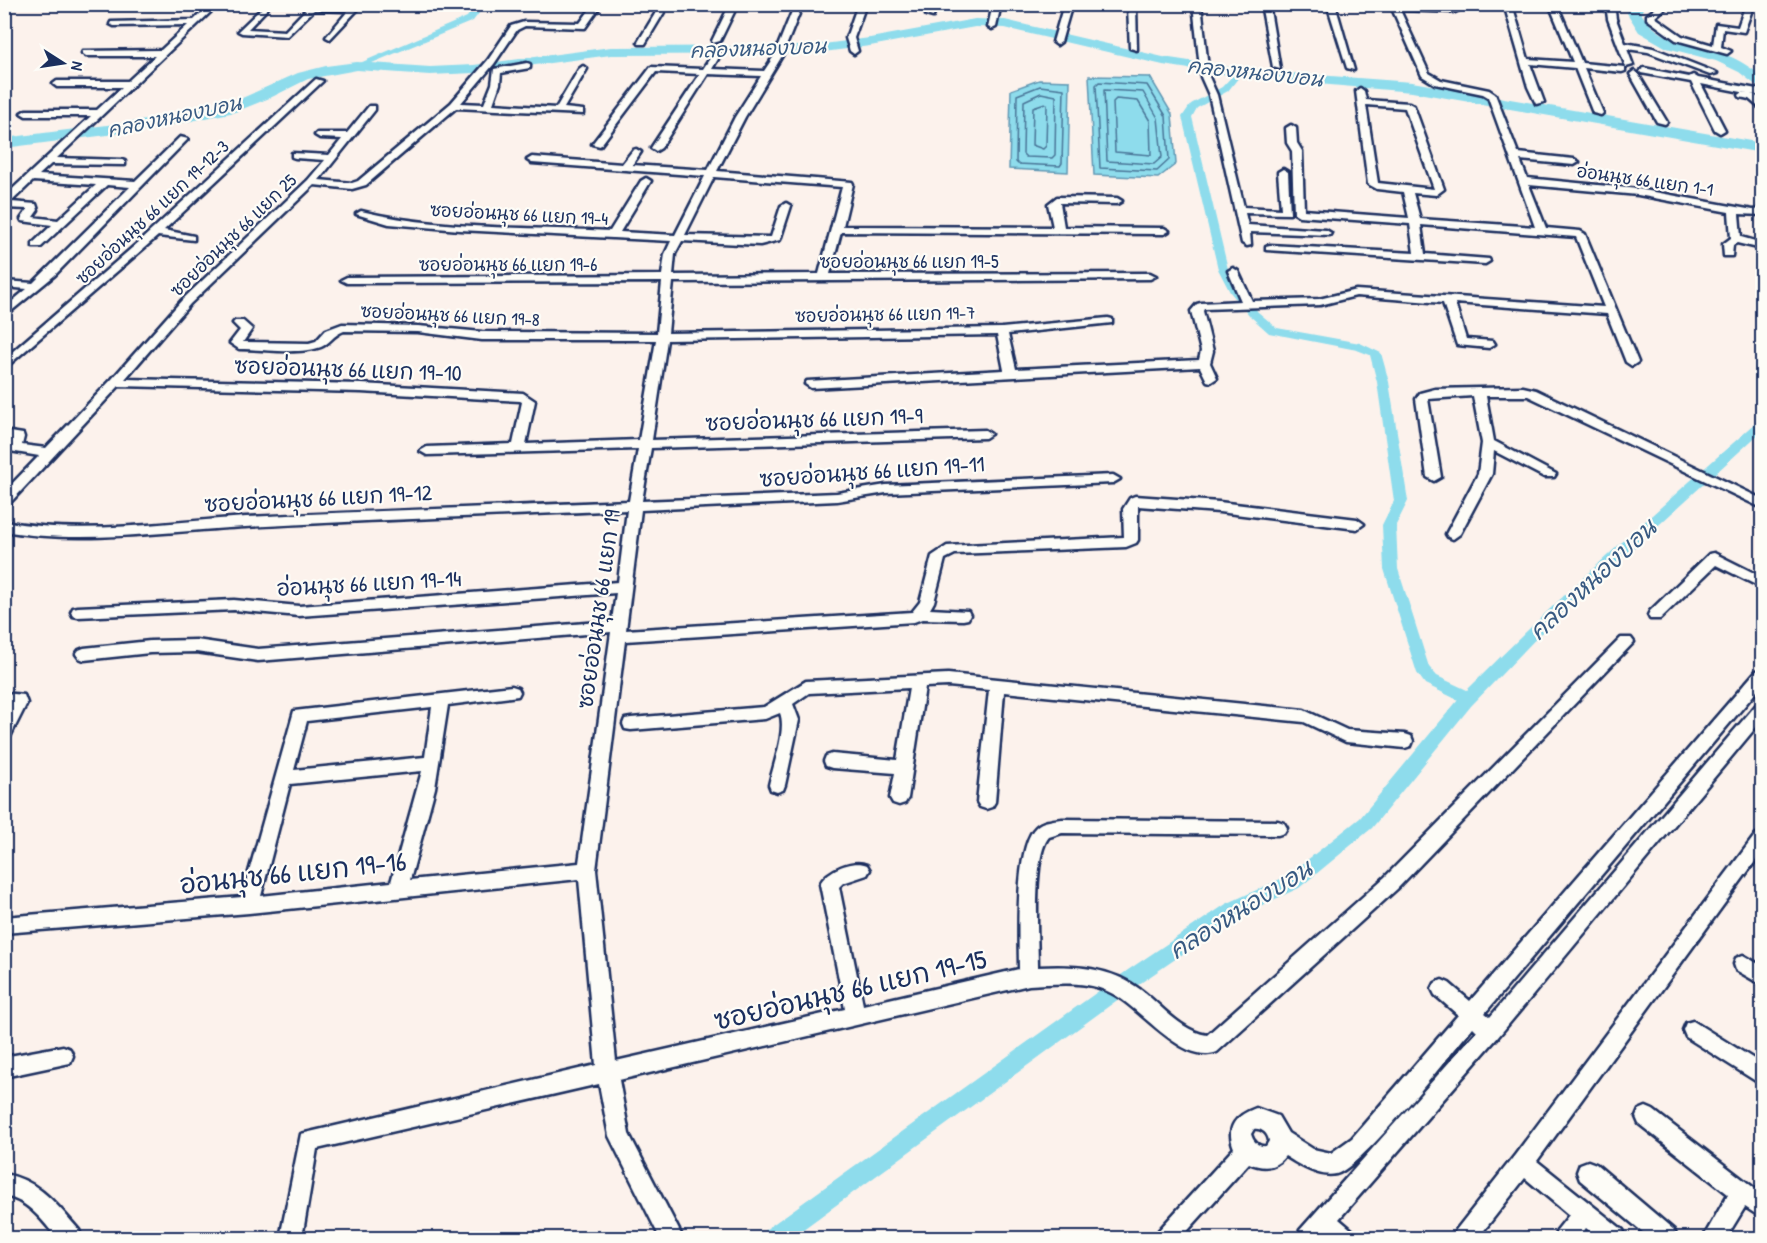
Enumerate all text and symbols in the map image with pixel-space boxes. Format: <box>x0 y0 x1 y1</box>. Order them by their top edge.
water label: คลองหนองบอน <box>690 32 828 64</box>
north arrow <box>33 33 93 93</box>
water label: คลองหนองบอน <box>1186 51 1326 93</box>
text: N <box>66 60 89 73</box>
water label: คลองหนองบอน <box>105 88 245 143</box>
street label: ซอยอ่อนนุช 66 แยก 19-12-3 <box>70 134 236 291</box>
street label: อ่อนนุช 66 แยก 1-1 <box>1575 158 1715 204</box>
street label: ซอยอ่อนนุช 66 แยก 25 <box>164 168 303 303</box>
street label: ซอยอ่อนนุช 66 แยก 19-4 <box>429 197 609 233</box>
street label: ซอยอ่อนนุช 66 แยก 19-5 <box>819 249 999 276</box>
street label: ซอยอ่อนนุช 66 แยก 19-6 <box>419 252 597 279</box>
street label: ซอยอ่อนนุช 66 แยก 19-8 <box>360 298 540 334</box>
street label: ซอยอ่อนนุช 66 แยก 19-7 <box>795 300 976 330</box>
street label: ซอยอ่อนนุช 66 แยก 19-10 <box>234 350 462 390</box>
street label: ซอยอ่อนนุช 66 แยก 19-9 <box>705 400 923 440</box>
street label: ซอยอ่อนนุช 66 แยก 19-11 <box>758 448 986 496</box>
street label: ซอยอ่อนนุช 66 แยก 19-12 <box>203 477 433 521</box>
street label: ซอยอ่อนนุช 66 แยก 19 <box>569 508 629 711</box>
water label: คลองหนองบอน <box>1521 510 1664 646</box>
street label: อ่อนนุช 66 แยก 19-14 <box>276 563 462 605</box>
street label: อ่อนนุช 66 แยก 19-16 <box>178 842 408 905</box>
water label: คลองหนองบอน <box>1162 851 1320 966</box>
street label: ซอยอ่อนนุช 66 แยก 19-15 <box>710 940 990 1041</box>

